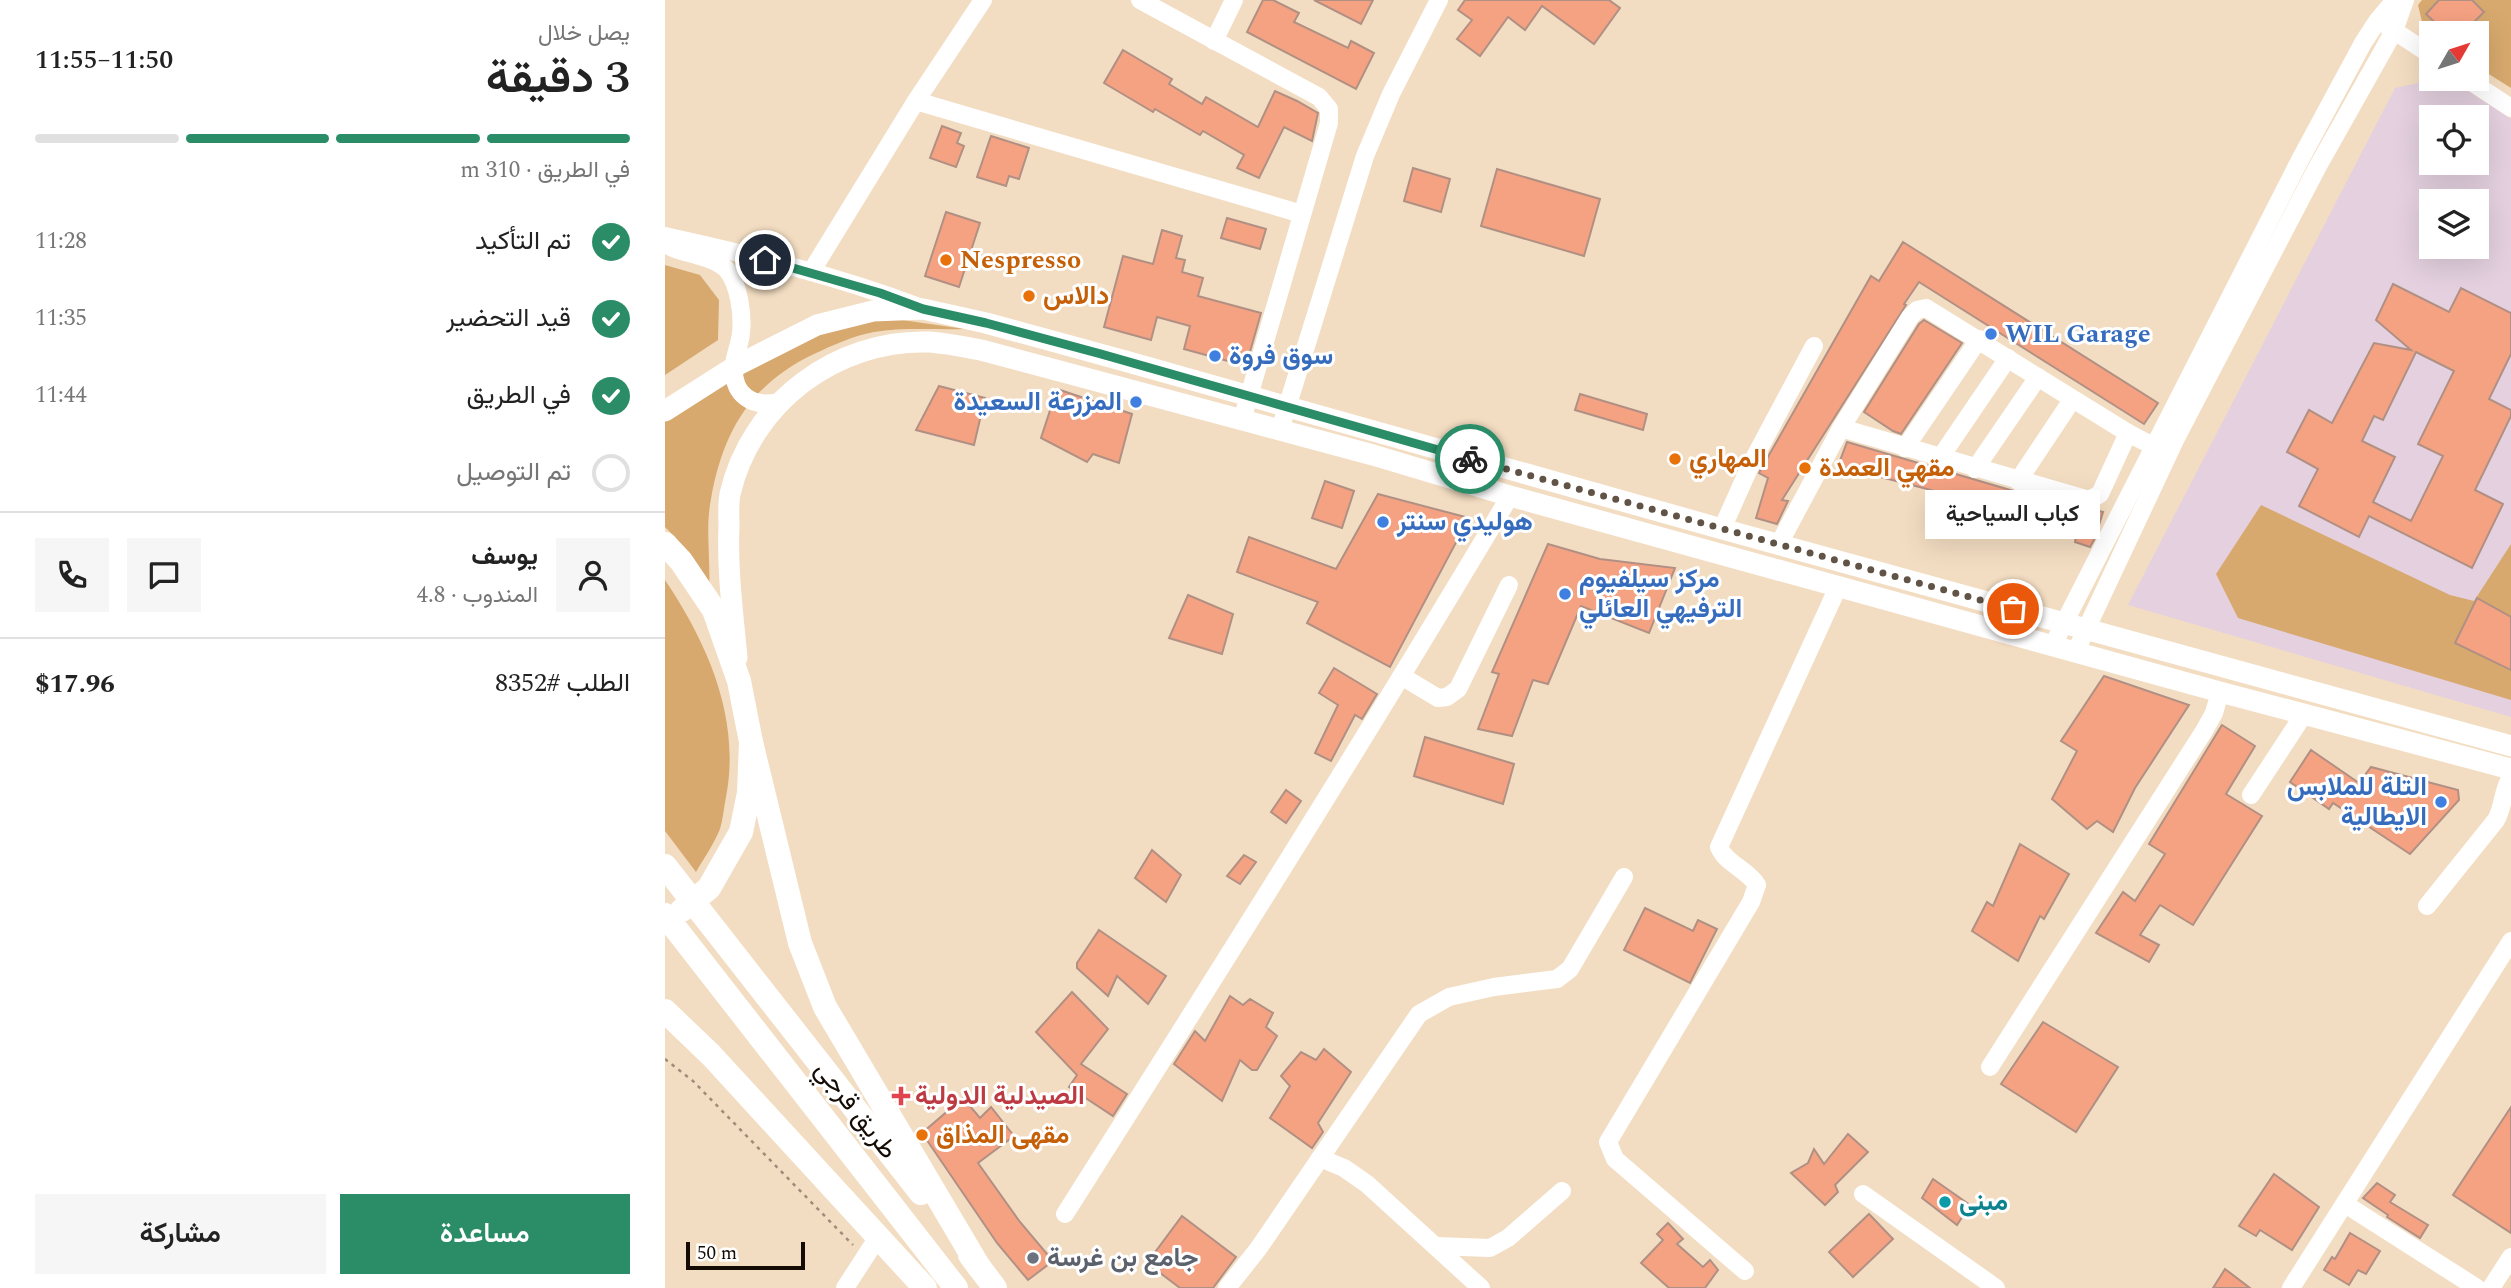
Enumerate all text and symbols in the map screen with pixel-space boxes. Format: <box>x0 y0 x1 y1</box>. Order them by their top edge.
text: يصل خلال <box>538 16 630 51</box>
north arrow <box>2419 21 2489 91</box>
map controls <box>2419 21 2489 259</box>
text: 11:50–11:55 <box>35 40 173 80</box>
text: 3 دقيقة <box>486 43 630 113</box>
button: locate <box>2419 105 2489 175</box>
text: في الطريق · 310 m <box>460 153 630 188</box>
button: layers <box>2419 189 2489 259</box>
text: تم التأكيد <box>475 221 571 261</box>
icon: check <box>592 223 630 261</box>
text: 11:28 <box>35 224 87 259</box>
pin <box>735 230 795 290</box>
place label: Nespresso <box>960 240 1081 280</box>
icon: home <box>746 241 784 279</box>
marker: Nespresso <box>938 252 954 268</box>
place label: دالاس <box>1043 276 1109 316</box>
marker: دالاس <box>1021 288 1037 304</box>
text: قيد التحضير <box>446 298 571 338</box>
icon: check <box>592 300 630 338</box>
text: 11:35 <box>35 301 87 336</box>
place label: WIL Garage <box>2005 314 2151 354</box>
marker: WIL Garage <box>1983 326 1999 342</box>
place label: سوق فروة <box>1229 336 1333 376</box>
marker: سوق فروة <box>1207 348 1223 364</box>
text: في الطريق <box>466 375 571 415</box>
icon: check <box>592 377 630 415</box>
text: 11:44 <box>35 378 87 413</box>
place label: المزرعة السعيدة <box>954 382 1122 422</box>
marker: المزرعة السعيدة <box>1128 394 1144 410</box>
courier <box>1435 424 1505 494</box>
place label: المهاري <box>1689 439 1767 480</box>
icon: bike <box>1451 440 1489 478</box>
place label: مقهي العمدة <box>1819 448 1955 489</box>
marker: المهاري <box>1667 451 1683 467</box>
text: تم التوصيل <box>456 452 571 492</box>
marker: مقهي العمدة <box>1797 460 1813 476</box>
callout: كباب السياحية <box>1925 490 2101 539</box>
text: كباب السياحية <box>1946 497 2079 532</box>
place label: هوليدي سنتر <box>1396 502 1533 543</box>
marker: هوليدي سنتر <box>1375 514 1391 530</box>
text: يوسف <box>471 536 538 576</box>
button: phone <box>35 538 109 612</box>
button: chat <box>127 538 201 612</box>
button: person <box>556 538 630 612</box>
place label: مركز سيلفيوم الترفيهي العائلي <box>1579 559 1742 630</box>
text: المندوب · 4.8 <box>417 578 538 613</box>
pin <box>1983 579 2043 639</box>
marker: مركز سيلفيوم الترفيهي العائلي <box>1557 586 1573 602</box>
icon: bag <box>1994 590 2032 628</box>
text: الطلب #8352 <box>495 663 630 703</box>
text: $17.96 <box>35 664 115 704</box>
place label: التلة للملابس الايطالية <box>2287 767 2427 837</box>
marker: التلة للملابس الايطالية <box>2433 794 2449 810</box>
street label: طريق قرجي <box>805 1052 907 1168</box>
place label: الصيدلية الدولية <box>915 1076 1085 1116</box>
marker: الصيدلية الدولية <box>893 1088 909 1104</box>
place label: مقهى المذاق <box>936 1115 1069 1155</box>
marker: مقهى المذاق <box>914 1127 930 1143</box>
place label: مبنى <box>1959 1182 2008 1222</box>
button: مشاركة <box>35 1194 326 1274</box>
button: مساعدة <box>340 1194 630 1274</box>
marker: مبنى <box>1937 1194 1953 1210</box>
place label: جامع بن غرسة <box>1047 1238 1198 1278</box>
scale bar <box>686 1239 805 1271</box>
text: 50 m <box>697 1239 737 1268</box>
marker: جامع بن غرسة <box>1025 1250 1041 1266</box>

